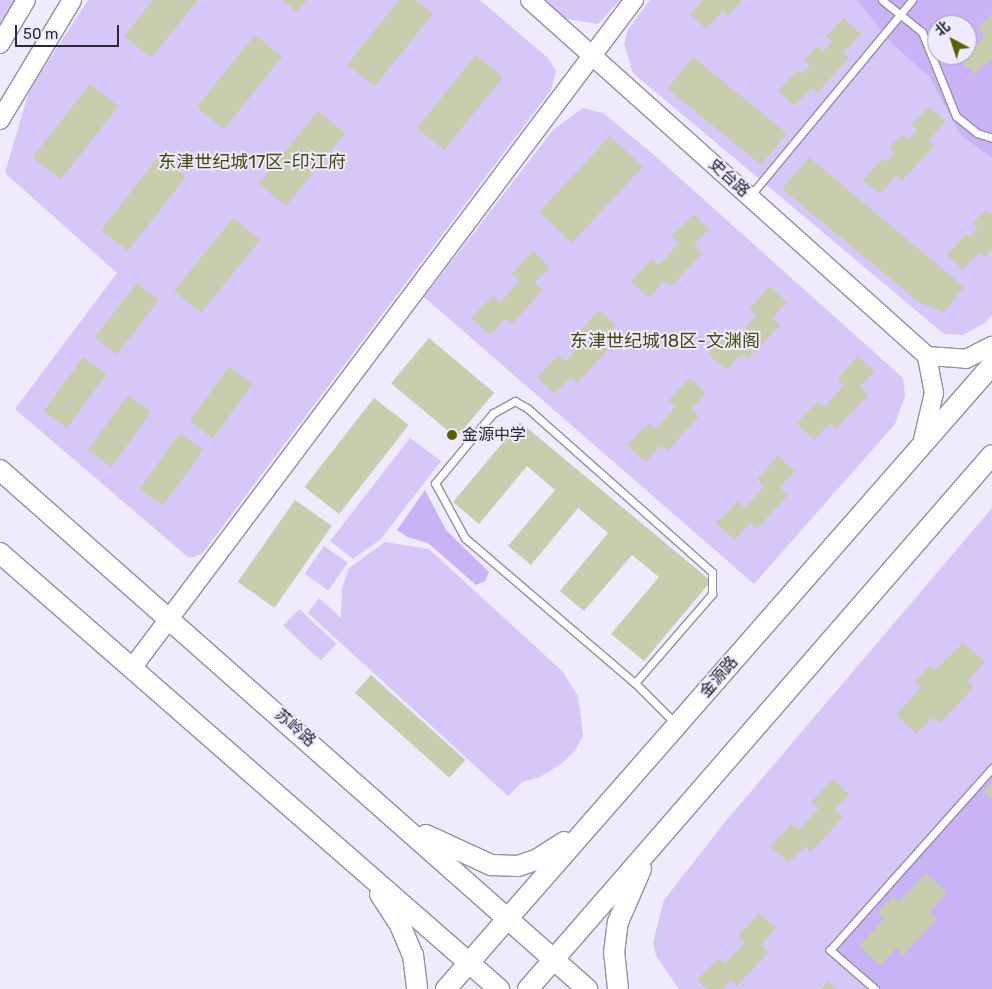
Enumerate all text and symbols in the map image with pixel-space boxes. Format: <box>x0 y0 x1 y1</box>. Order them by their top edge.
scale bar <box>18 15 121 47</box>
north arrow <box>927 15 977 65</box>
text: 北 <box>932 18 954 40</box>
text: 50 m <box>23 25 58 43</box>
district label: 东津世纪城17区-印江府 <box>158 151 346 173</box>
street label: 史台路 <box>705 155 753 201</box>
district label: 东津世纪城18区-文渊阁 <box>570 330 760 352</box>
place label: 金源中学 <box>462 425 526 445</box>
marker: 金源中学 <box>446 429 458 441</box>
street label: 金源路 <box>696 653 742 701</box>
street label: 苏岭路 <box>271 705 319 751</box>

